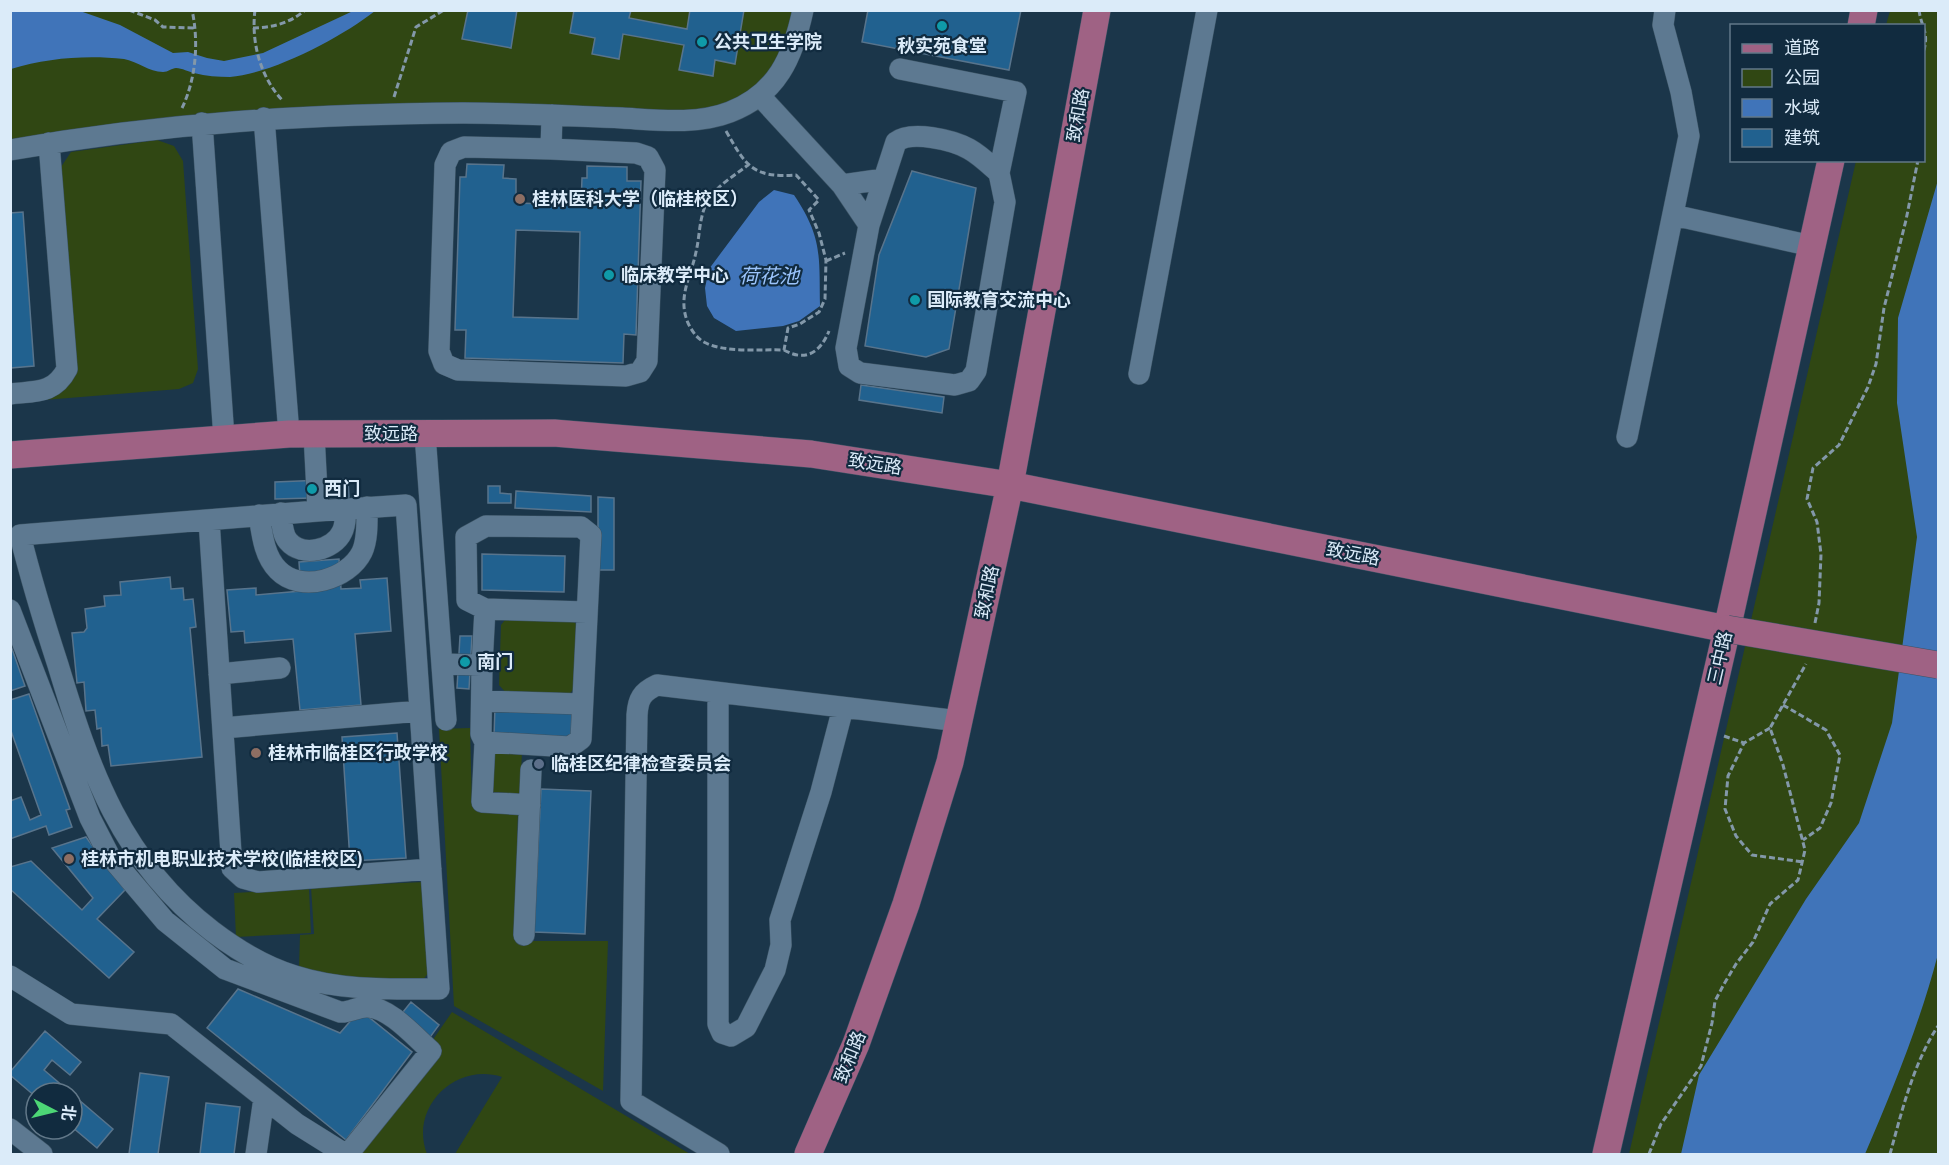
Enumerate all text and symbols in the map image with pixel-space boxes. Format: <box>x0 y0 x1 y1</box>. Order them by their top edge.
marker: 秋实苑食堂 <box>935 19 949 33</box>
legend <box>1730 24 1925 162</box>
place label: 公共卫生学院 <box>714 31 822 52</box>
marker: 公共卫生学院 <box>695 35 709 49</box>
place label: 秋实苑食堂 <box>897 35 987 56</box>
text: 道路 <box>1784 37 1820 58</box>
text: 公园 <box>1784 67 1820 88</box>
street label: 致和路 <box>1062 87 1093 143</box>
text: 水域 <box>1784 97 1820 118</box>
text: 建筑 <box>1784 127 1820 148</box>
place label: 桂林医科大学（临桂校区） <box>532 188 748 209</box>
marker: 桂林医科大学（临桂校区） <box>513 192 527 206</box>
place label: 临床教学中心 <box>621 264 729 285</box>
water label: 荷花池 <box>739 264 801 288</box>
marker: 临床教学中心 <box>602 268 616 282</box>
place label: 国际教育交流中心 <box>927 289 1071 310</box>
marker: 国际教育交流中心 <box>908 293 922 307</box>
street label: 致远路 <box>364 423 418 444</box>
street label: 致远路 <box>847 449 903 478</box>
place label: 西门 <box>324 478 360 499</box>
marker: 西门 <box>305 482 319 496</box>
street label: 致远路 <box>1325 538 1382 569</box>
street label: 致和路 <box>971 563 1002 620</box>
street label: 三中路 <box>1703 629 1736 687</box>
place label: 南门 <box>477 651 513 672</box>
marker: 南门 <box>458 655 472 669</box>
place label: 桂林市临桂区行政学校 <box>268 742 448 763</box>
marker: 桂林市临桂区行政学校 <box>249 746 263 760</box>
place label: 临桂区纪律检查委员会 <box>551 753 731 774</box>
marker: 临桂区纪律检查委员会 <box>532 757 546 771</box>
place label: 桂林市机电职业技术学校(临桂校区) <box>81 848 363 869</box>
marker: 桂林市机电职业技术学校(临桂校区) <box>62 852 76 866</box>
street label: 致和路 <box>830 1028 869 1086</box>
north arrow <box>24 1081 84 1141</box>
text: 北 <box>58 1104 79 1122</box>

